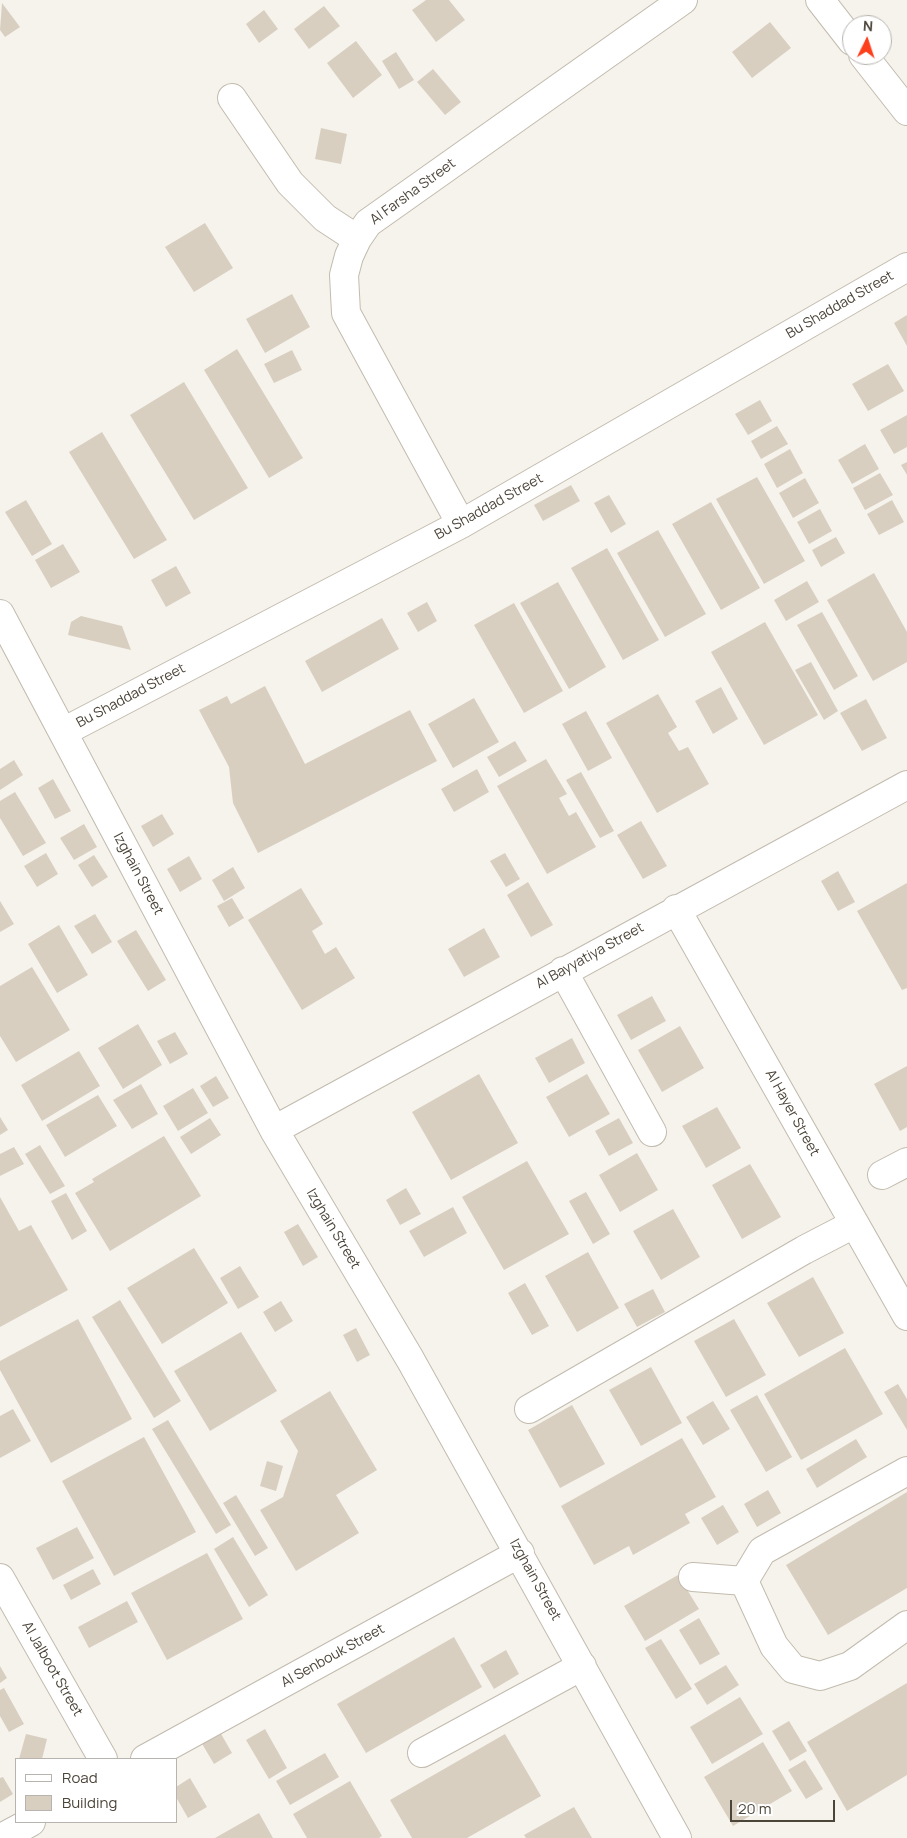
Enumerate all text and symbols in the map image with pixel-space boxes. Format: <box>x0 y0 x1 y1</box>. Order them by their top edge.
north arrow <box>842 15 892 65</box>
text: N <box>862 16 874 35</box>
street label: Al Farsha Street <box>367 155 459 229</box>
street label: Bu Shaddad Street <box>783 267 897 343</box>
street label: Bu Shaddad Street <box>432 470 546 544</box>
street label: Bu Shaddad Street <box>74 660 188 732</box>
street label: Izghain Street <box>109 830 167 918</box>
street label: Al Bayyatiya Street <box>533 919 647 993</box>
street label: Al Hayer Street <box>761 1067 823 1159</box>
street label: Izghain Street <box>302 1186 364 1272</box>
street label: Izghain Street <box>506 1536 564 1624</box>
street label: Al Jalboot Street <box>18 1619 86 1719</box>
street label: Al Senbouk Street <box>278 1621 388 1691</box>
legend <box>15 1758 178 1823</box>
text: Road <box>62 1767 98 1788</box>
scale bar <box>732 1790 837 1822</box>
text: Building <box>62 1792 117 1813</box>
text: 20 m <box>738 1798 771 1819</box>

